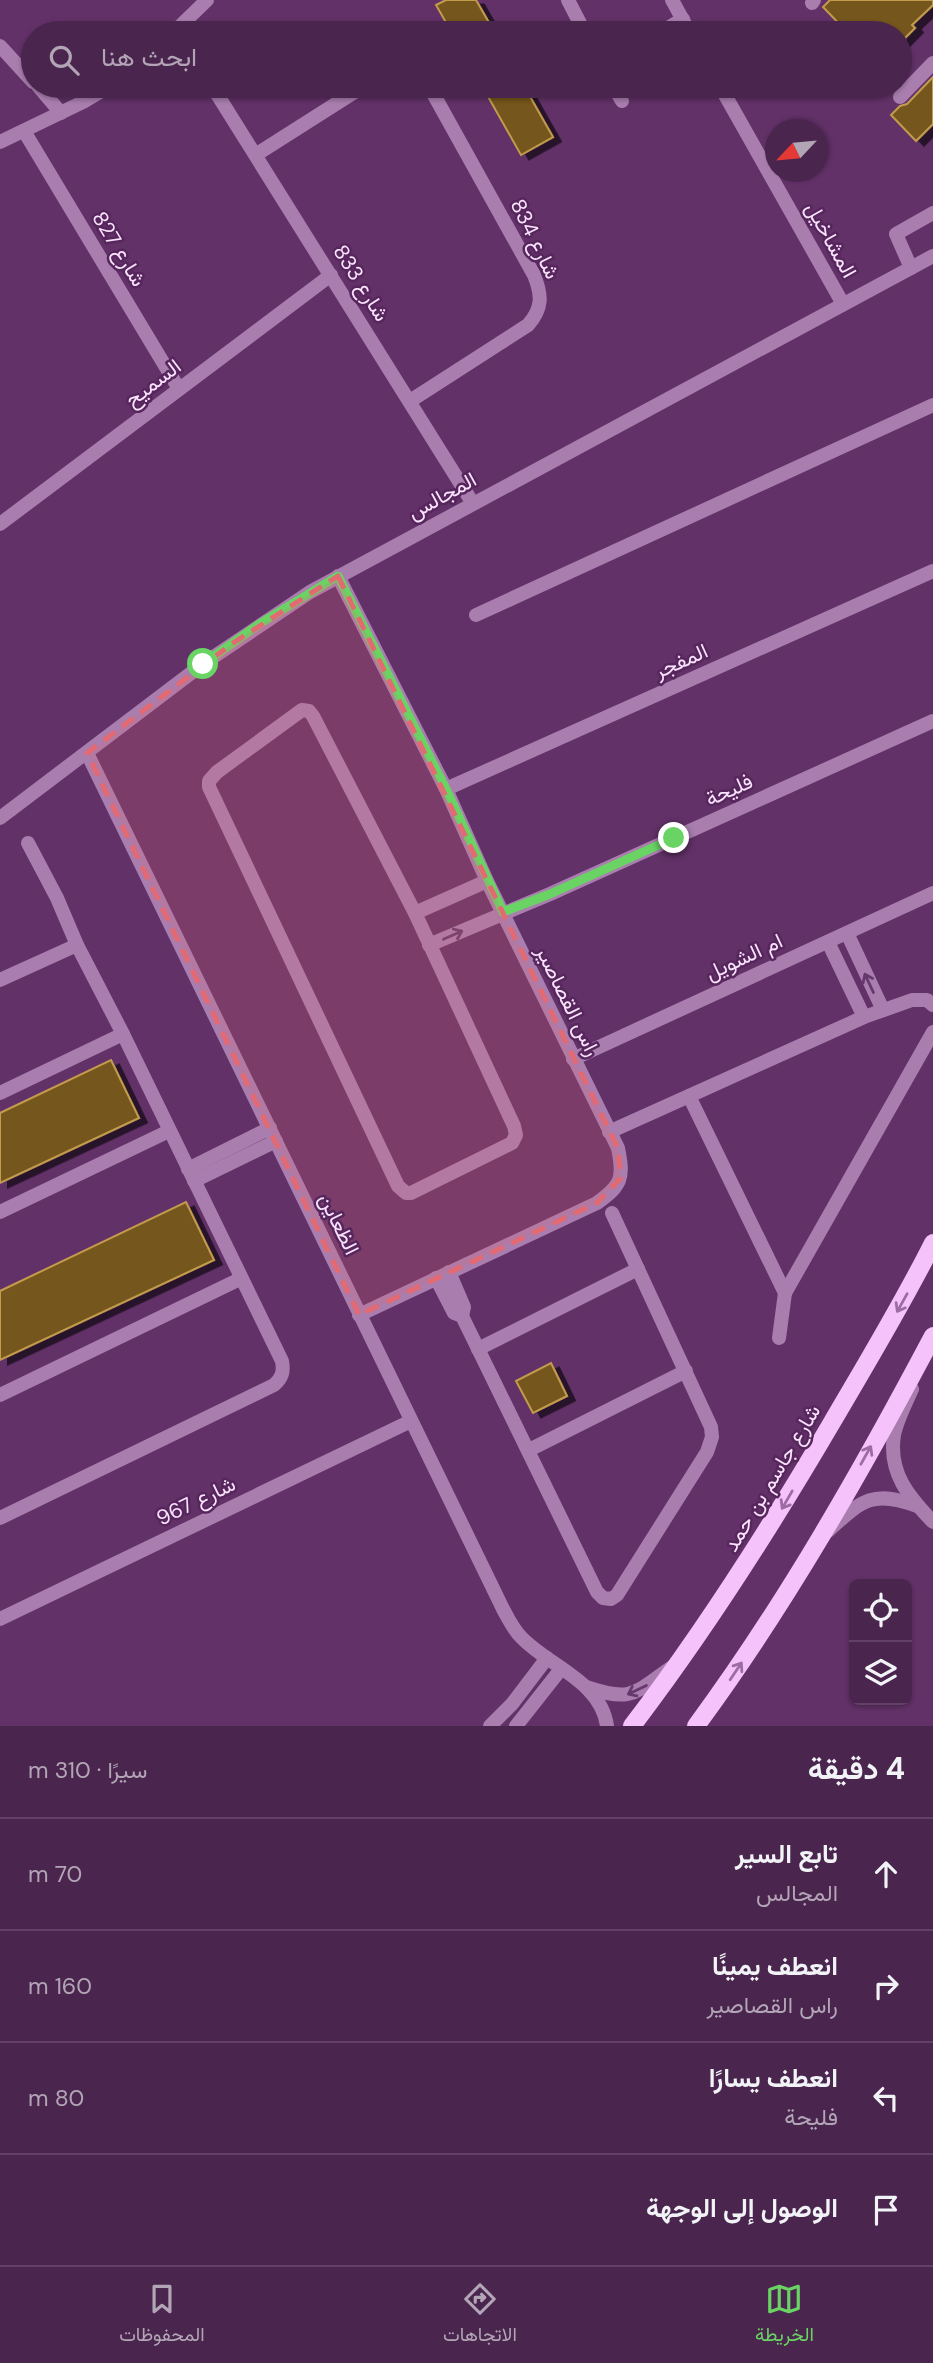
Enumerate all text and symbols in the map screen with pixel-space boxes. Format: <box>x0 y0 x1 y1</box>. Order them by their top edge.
search box <box>21 21 912 98</box>
text: ابحث هنا <box>101 40 197 74</box>
icon: search <box>45 41 83 79</box>
north arrow <box>765 119 828 182</box>
street label: شارع 834 <box>504 194 566 284</box>
street label: المشاخيل <box>799 197 863 283</box>
street label: شارع 827 <box>86 206 152 292</box>
street label: شارع 833 <box>326 239 396 327</box>
street label: السميح <box>119 353 187 413</box>
street label: المجالس <box>403 466 481 526</box>
street label: المفجر <box>649 637 712 686</box>
route start <box>187 648 218 679</box>
street label: فليحة <box>701 767 757 813</box>
route end <box>658 822 689 853</box>
street label: ام الشويل <box>701 927 787 987</box>
one-way arrow <box>441 928 463 941</box>
street label: راس القصاصير <box>529 940 607 1061</box>
one-way arrow <box>862 973 876 994</box>
street label: الظعاين <box>312 1189 366 1259</box>
one-way arrow <box>895 1293 909 1313</box>
street label: شارع جاسم بن حمد <box>717 1399 827 1557</box>
one-way arrow <box>860 1445 873 1466</box>
street label: شارع 967 <box>152 1470 240 1532</box>
one-way arrow <box>779 1489 793 1509</box>
map controls <box>849 1579 912 1705</box>
button: locate <box>849 1579 912 1642</box>
button: layers <box>849 1642 912 1705</box>
one-way arrow <box>729 1662 743 1681</box>
one-way arrow <box>627 1684 648 1697</box>
text: 4 دقيقة <box>808 1749 905 1788</box>
text: سيرًا · 310 m <box>28 1755 147 1785</box>
text: تابع السير <box>735 1837 838 1871</box>
icon: ahead <box>867 1855 905 1893</box>
text: 70 m <box>28 1859 82 1889</box>
text: المجالس <box>756 1878 838 1908</box>
text: انعطف يمينًا <box>712 1949 838 1983</box>
icon: right <box>867 1967 905 2005</box>
text: 160 m <box>28 1971 92 2001</box>
text: راس القصاصير <box>707 1990 838 2020</box>
text: انعطف يسارًا <box>709 2061 838 2095</box>
icon: left <box>867 2079 905 2117</box>
text: 80 m <box>28 2083 84 2113</box>
text: فليحة <box>784 2102 838 2132</box>
text: الوصول إلى الوجهة <box>646 2191 838 2225</box>
icon: arrive <box>867 2191 905 2229</box>
tab: المحفوظات <box>119 2280 205 2351</box>
tab: الاتجاهات <box>443 2280 517 2351</box>
tab: الخريطة <box>755 2280 814 2351</box>

